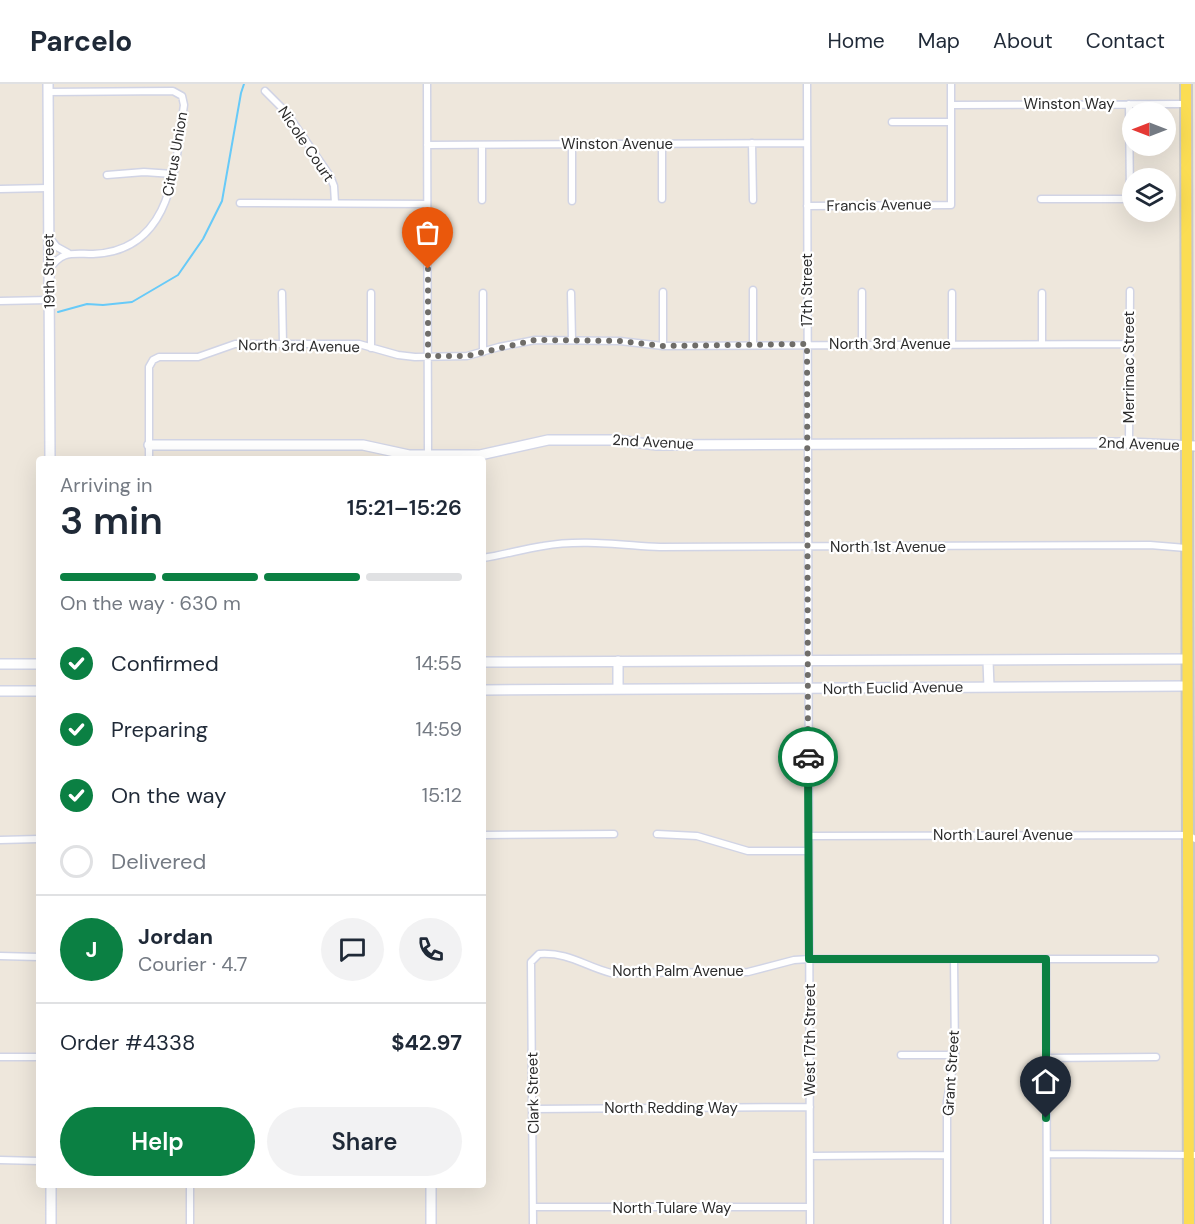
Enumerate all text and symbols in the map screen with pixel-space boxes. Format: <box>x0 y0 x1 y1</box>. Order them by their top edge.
text: Parcelo <box>30 23 132 60</box>
text: Home <box>827 27 885 55</box>
text: Map <box>918 27 960 55</box>
text: About <box>993 27 1053 55</box>
text: Contact <box>1086 27 1165 55</box>
street label: Winston Way <box>1023 94 1115 114</box>
street label: Nicole Court <box>273 102 339 186</box>
north arrow <box>1122 102 1176 156</box>
map controls <box>1122 102 1176 222</box>
street label: Citrus Union <box>158 110 192 198</box>
street label: Winston Avenue <box>561 134 673 154</box>
button: layers <box>1122 168 1176 222</box>
street label: Francis Avenue <box>826 194 932 216</box>
pin <box>402 207 453 269</box>
icon: bag <box>411 216 444 249</box>
street label: 19th Street <box>38 233 60 309</box>
street label: 17th Street <box>797 253 817 327</box>
street label: Merrimac Street <box>1119 311 1139 423</box>
street label: North 3rd Avenue <box>829 334 951 354</box>
street label: North 3rd Avenue <box>238 335 360 357</box>
street label: 2nd Avenue <box>612 430 694 454</box>
street label: 2nd Avenue <box>1098 433 1180 455</box>
text: Arriving in <box>60 472 152 498</box>
text: 15:21–15:26 <box>347 493 462 522</box>
text: 3 min <box>60 495 163 546</box>
street label: North 1st Avenue <box>830 537 946 557</box>
text: On the way · 630 m <box>60 590 241 616</box>
icon: check <box>60 647 93 680</box>
text: Confirmed <box>111 649 219 678</box>
text: 14:55 <box>415 650 462 676</box>
street label: North Euclid Avenue <box>823 677 963 699</box>
icon: check <box>60 713 93 746</box>
text: Preparing <box>111 715 208 744</box>
text: 14:59 <box>415 716 462 742</box>
courier <box>778 727 838 787</box>
icon: car <box>792 741 825 774</box>
icon: check <box>60 779 93 812</box>
text: On the way <box>111 781 226 810</box>
text: 15:12 <box>422 782 462 808</box>
street label: North Laurel Avenue <box>933 825 1073 845</box>
text: Delivered <box>111 847 206 876</box>
button: chat <box>321 918 384 981</box>
button: phone <box>399 918 462 981</box>
text: Jordan <box>138 922 213 951</box>
text: J <box>86 935 97 964</box>
text: Courier · 4.7 <box>138 951 247 977</box>
street label: North Palm Avenue <box>612 961 744 981</box>
street label: West 17th Street <box>800 983 820 1097</box>
text: Order #4338 <box>60 1028 195 1057</box>
text: $42.97 <box>391 1028 462 1057</box>
street label: Grant Street <box>938 1029 964 1117</box>
street label: Clark Street <box>522 1052 544 1134</box>
pin <box>1020 1056 1071 1118</box>
icon: home <box>1029 1065 1062 1098</box>
street label: North Redding Way <box>604 1098 739 1118</box>
button: Help <box>60 1107 255 1176</box>
button: Share <box>267 1107 462 1176</box>
street label: North Tulare Way <box>613 1198 732 1218</box>

